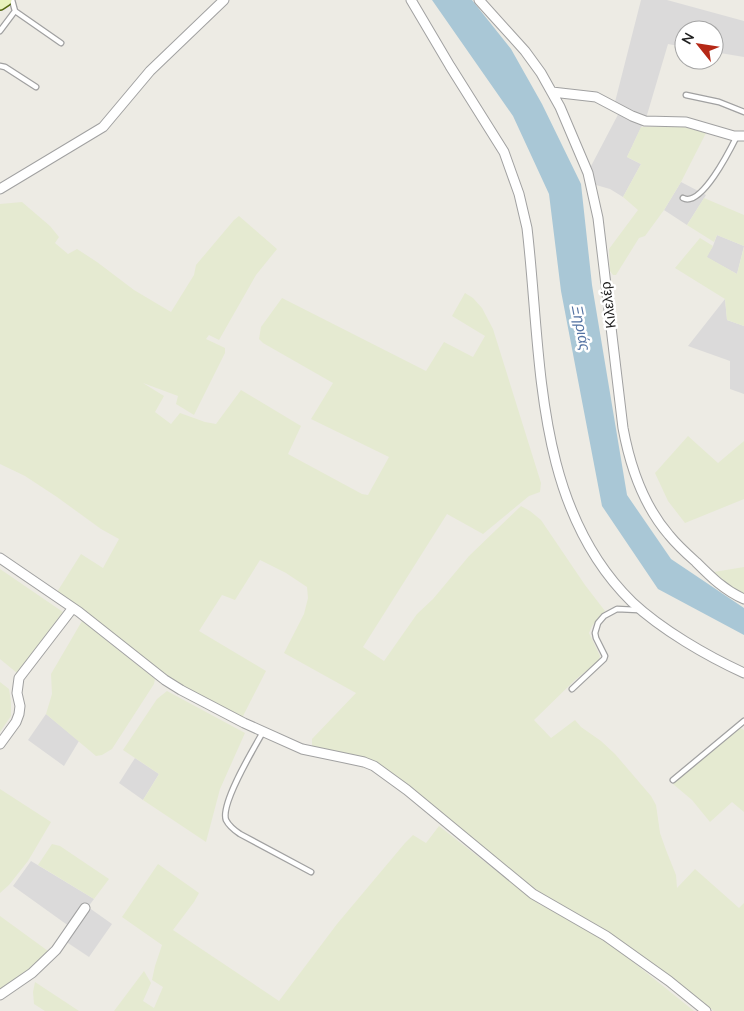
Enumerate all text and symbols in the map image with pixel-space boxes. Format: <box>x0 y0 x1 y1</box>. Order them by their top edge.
north arrow <box>674 20 724 70</box>
text: N <box>677 29 699 48</box>
street label: Κιλελέρ <box>596 280 621 329</box>
water label: Ξηριάς <box>567 303 595 353</box>

